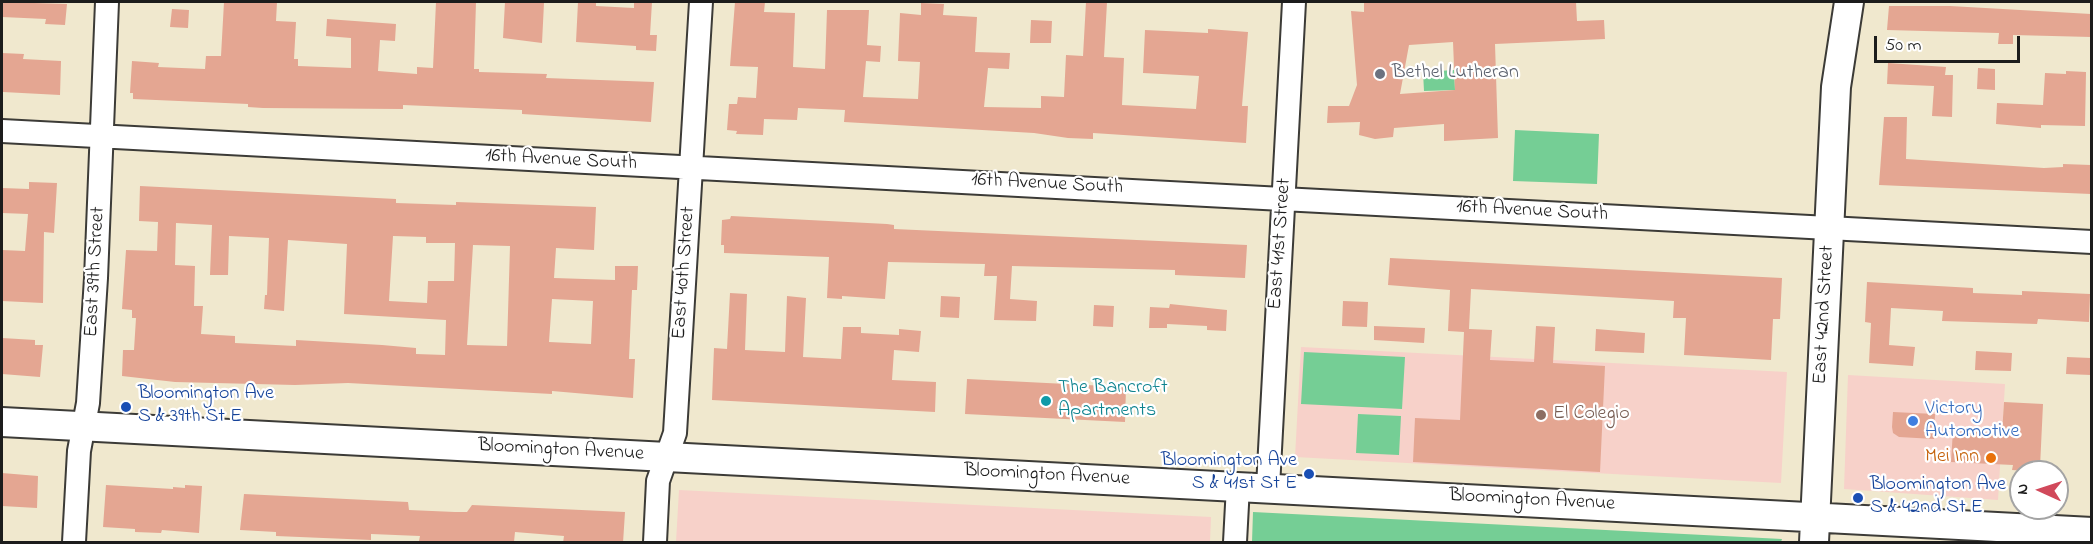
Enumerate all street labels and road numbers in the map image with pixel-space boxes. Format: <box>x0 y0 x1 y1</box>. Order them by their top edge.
street label: 16th Avenue South <box>484 145 638 177</box>
street label: 16th Avenue South <box>970 169 1124 201</box>
street label: East 41st Street <box>1264 177 1298 311</box>
street label: 16th Avenue South <box>1455 196 1609 228</box>
street label: East 39th Street <box>81 206 111 338</box>
street label: East 40th Street <box>668 206 702 340</box>
street label: East 42nd Street <box>1809 245 1841 385</box>
street label: Bloomington Avenue <box>477 435 645 467</box>
street label: Bloomington Avenue <box>963 460 1131 492</box>
street label: Bloomington Avenue <box>1448 485 1616 517</box>

